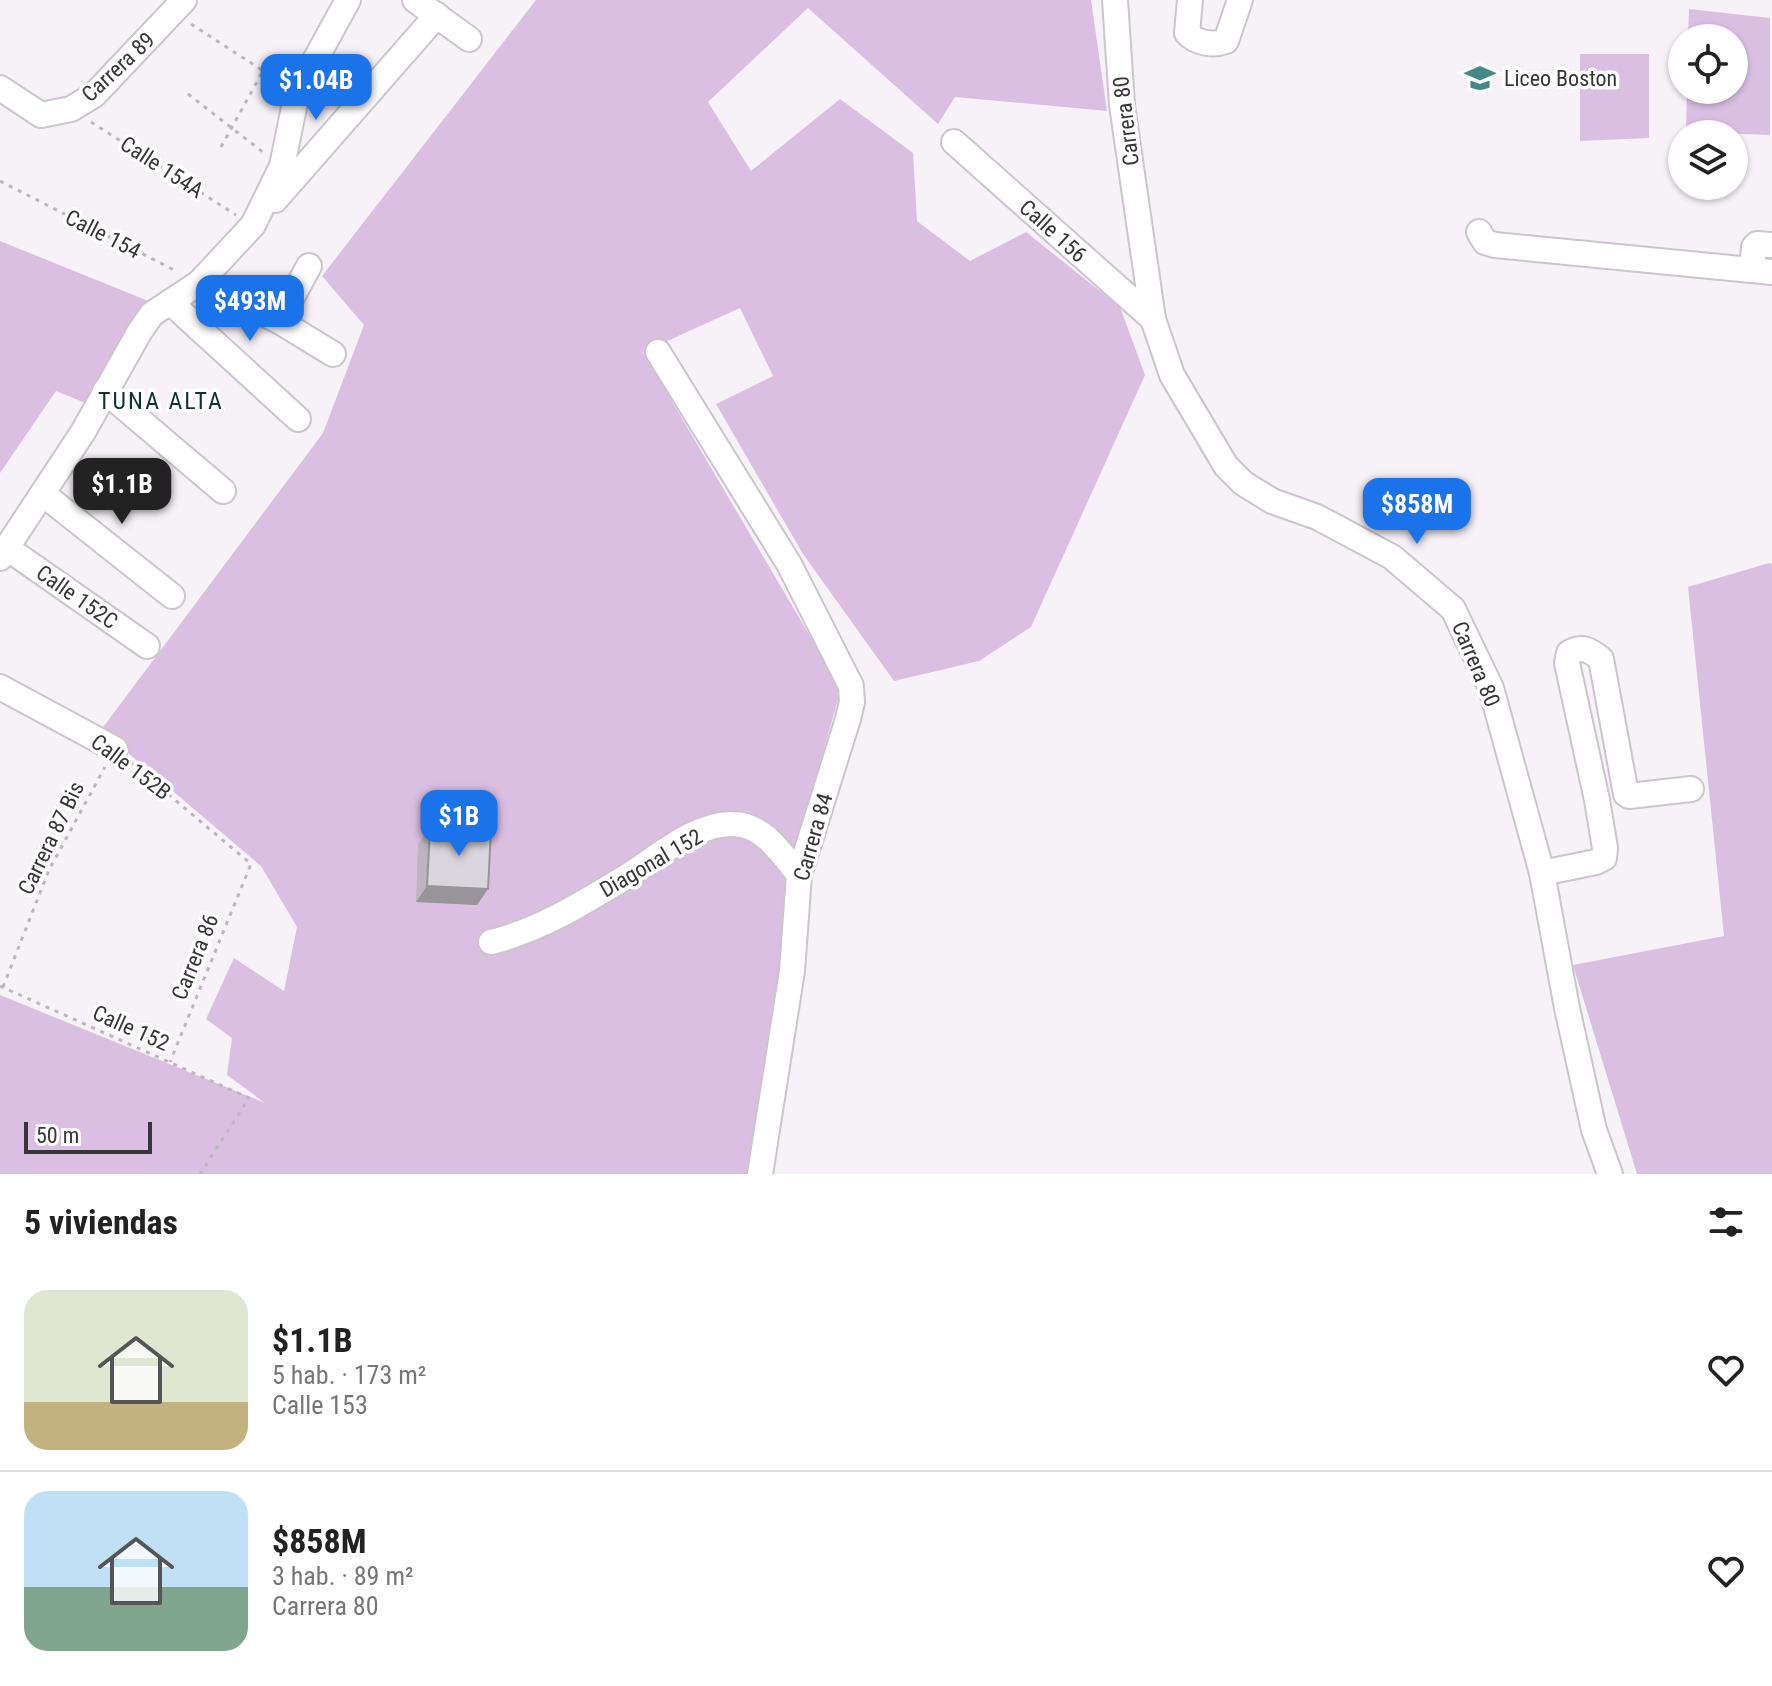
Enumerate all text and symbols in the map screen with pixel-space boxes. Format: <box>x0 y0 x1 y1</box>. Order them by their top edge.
map controls <box>1668 24 1748 200</box>
button: locate <box>1668 24 1748 104</box>
street label: Carrera 89 <box>77 27 159 107</box>
pin: $1.04B <box>251 54 381 122</box>
school or university icon: Liceo Boston <box>1463 61 1497 95</box>
text: $1.04B <box>279 65 353 95</box>
place label: Liceo Boston <box>1504 66 1617 91</box>
street label: Carrera 80 <box>1108 75 1144 167</box>
button: layers <box>1668 120 1748 200</box>
street label: Calle 154A <box>116 131 208 203</box>
street label: Calle 156 <box>1015 195 1091 267</box>
street label: Calle 154 <box>61 204 145 264</box>
pin: $493M <box>194 275 306 343</box>
text: $493M <box>214 286 286 316</box>
district label: TUNA ALTA <box>98 387 224 415</box>
pin: $1.1B <box>66 458 178 526</box>
text: $1.1B <box>91 469 153 499</box>
pin: $858M <box>1361 478 1473 546</box>
text: $858M <box>1381 489 1453 519</box>
street label: Calle 152C <box>32 560 122 634</box>
street label: Carrera 80 <box>1447 618 1505 710</box>
street label: Calle 152B <box>86 729 176 805</box>
street label: Carrera 87 Bis <box>13 778 89 898</box>
pin: $1B <box>420 790 498 858</box>
street label: Carrera 84 <box>789 790 837 884</box>
text: $1B <box>439 801 479 831</box>
street label: Diagonal 152 <box>595 824 707 902</box>
street label: Carrera 86 <box>167 911 223 1003</box>
street label: Calle 152 <box>89 1000 173 1056</box>
scale bar <box>24 1118 152 1154</box>
text: 50 m <box>36 1123 79 1148</box>
icon: filters <box>1704 1200 1748 1244</box>
text: 5 viviendas <box>24 1202 178 1242</box>
text: $1.1B <box>272 1320 353 1360</box>
icon: home <box>88 1322 184 1418</box>
icon: heart <box>1704 1348 1748 1392</box>
text: 5 hab. · 173 m² <box>272 1360 426 1390</box>
text: Calle 153 <box>272 1390 368 1420</box>
text: $858M <box>272 1521 367 1561</box>
icon: home <box>88 1523 184 1619</box>
icon: heart <box>1704 1549 1748 1593</box>
text: 3 hab. · 89 m² <box>272 1561 414 1591</box>
text: Carrera 80 <box>272 1591 379 1621</box>

